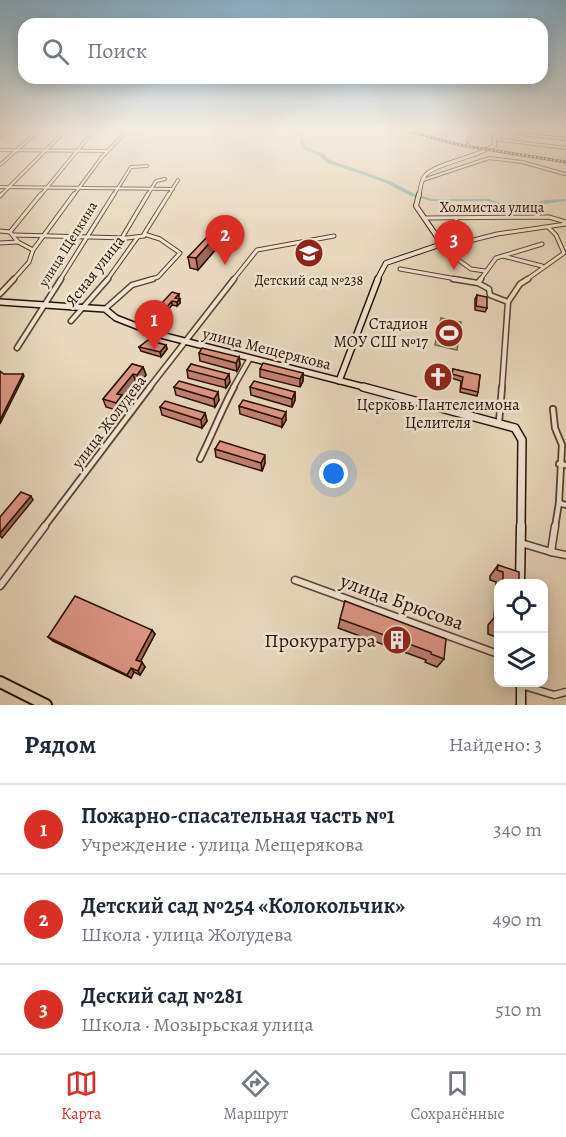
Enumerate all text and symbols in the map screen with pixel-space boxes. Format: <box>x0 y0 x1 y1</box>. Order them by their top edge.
search box <box>18 18 548 84</box>
icon: search <box>39 35 72 68</box>
text: Поиск <box>87 36 147 66</box>
street label: улица Щепкина <box>34 197 102 291</box>
street label: Холмистая улица <box>440 198 545 217</box>
pin: 2 <box>206 216 244 265</box>
pin: 3 <box>434 220 474 270</box>
street label: Ясная улица <box>60 230 130 311</box>
school or university icon: Детский сад №238 <box>293 237 325 269</box>
place label: Детский сад №238 <box>255 271 364 290</box>
pin: 1 <box>134 300 174 350</box>
place label: Стадион МОУ СШ №17 <box>333 313 428 353</box>
sports icon: Стадион МОУ СШ №17 <box>433 317 465 349</box>
street label: улица Мещерякова <box>199 322 334 376</box>
church icon: Церковь Пантелеимона Целителя <box>422 361 454 393</box>
street label: улица Жолудева <box>66 370 152 474</box>
place label: Церковь Пантелеимона Целителя <box>356 394 520 434</box>
your location <box>319 459 348 488</box>
street label: улица Брюсова <box>336 567 468 637</box>
map controls <box>494 579 548 687</box>
button: locate <box>494 579 548 633</box>
building icon: Прокуратура <box>381 624 413 656</box>
place label: Прокуратура <box>264 627 377 654</box>
button: layers <box>494 633 548 687</box>
text: Рядом <box>24 727 96 762</box>
text: Найдено: 3 <box>449 731 542 758</box>
text: Пожарно-спасательная часть №1 <box>81 801 395 831</box>
text: 1 <box>40 816 47 843</box>
text: 340 m <box>493 816 542 843</box>
text: Учреждение · улица Мещерякова <box>81 831 364 858</box>
text: Детский сад №254 «Колокольчик» <box>81 891 405 921</box>
text: 2 <box>39 906 48 933</box>
text: 490 m <box>493 906 542 933</box>
text: Школа · улица Жолудева <box>81 921 293 948</box>
text: Деский сад №281 <box>81 981 243 1011</box>
text: 3 <box>39 996 48 1023</box>
text: 510 m <box>495 996 542 1023</box>
text: Школа · Мозырьская улица <box>81 1011 314 1038</box>
tab: Карта <box>61 1067 101 1125</box>
tab: Маршрут <box>224 1067 288 1125</box>
tab: Сохранённые <box>411 1067 505 1125</box>

